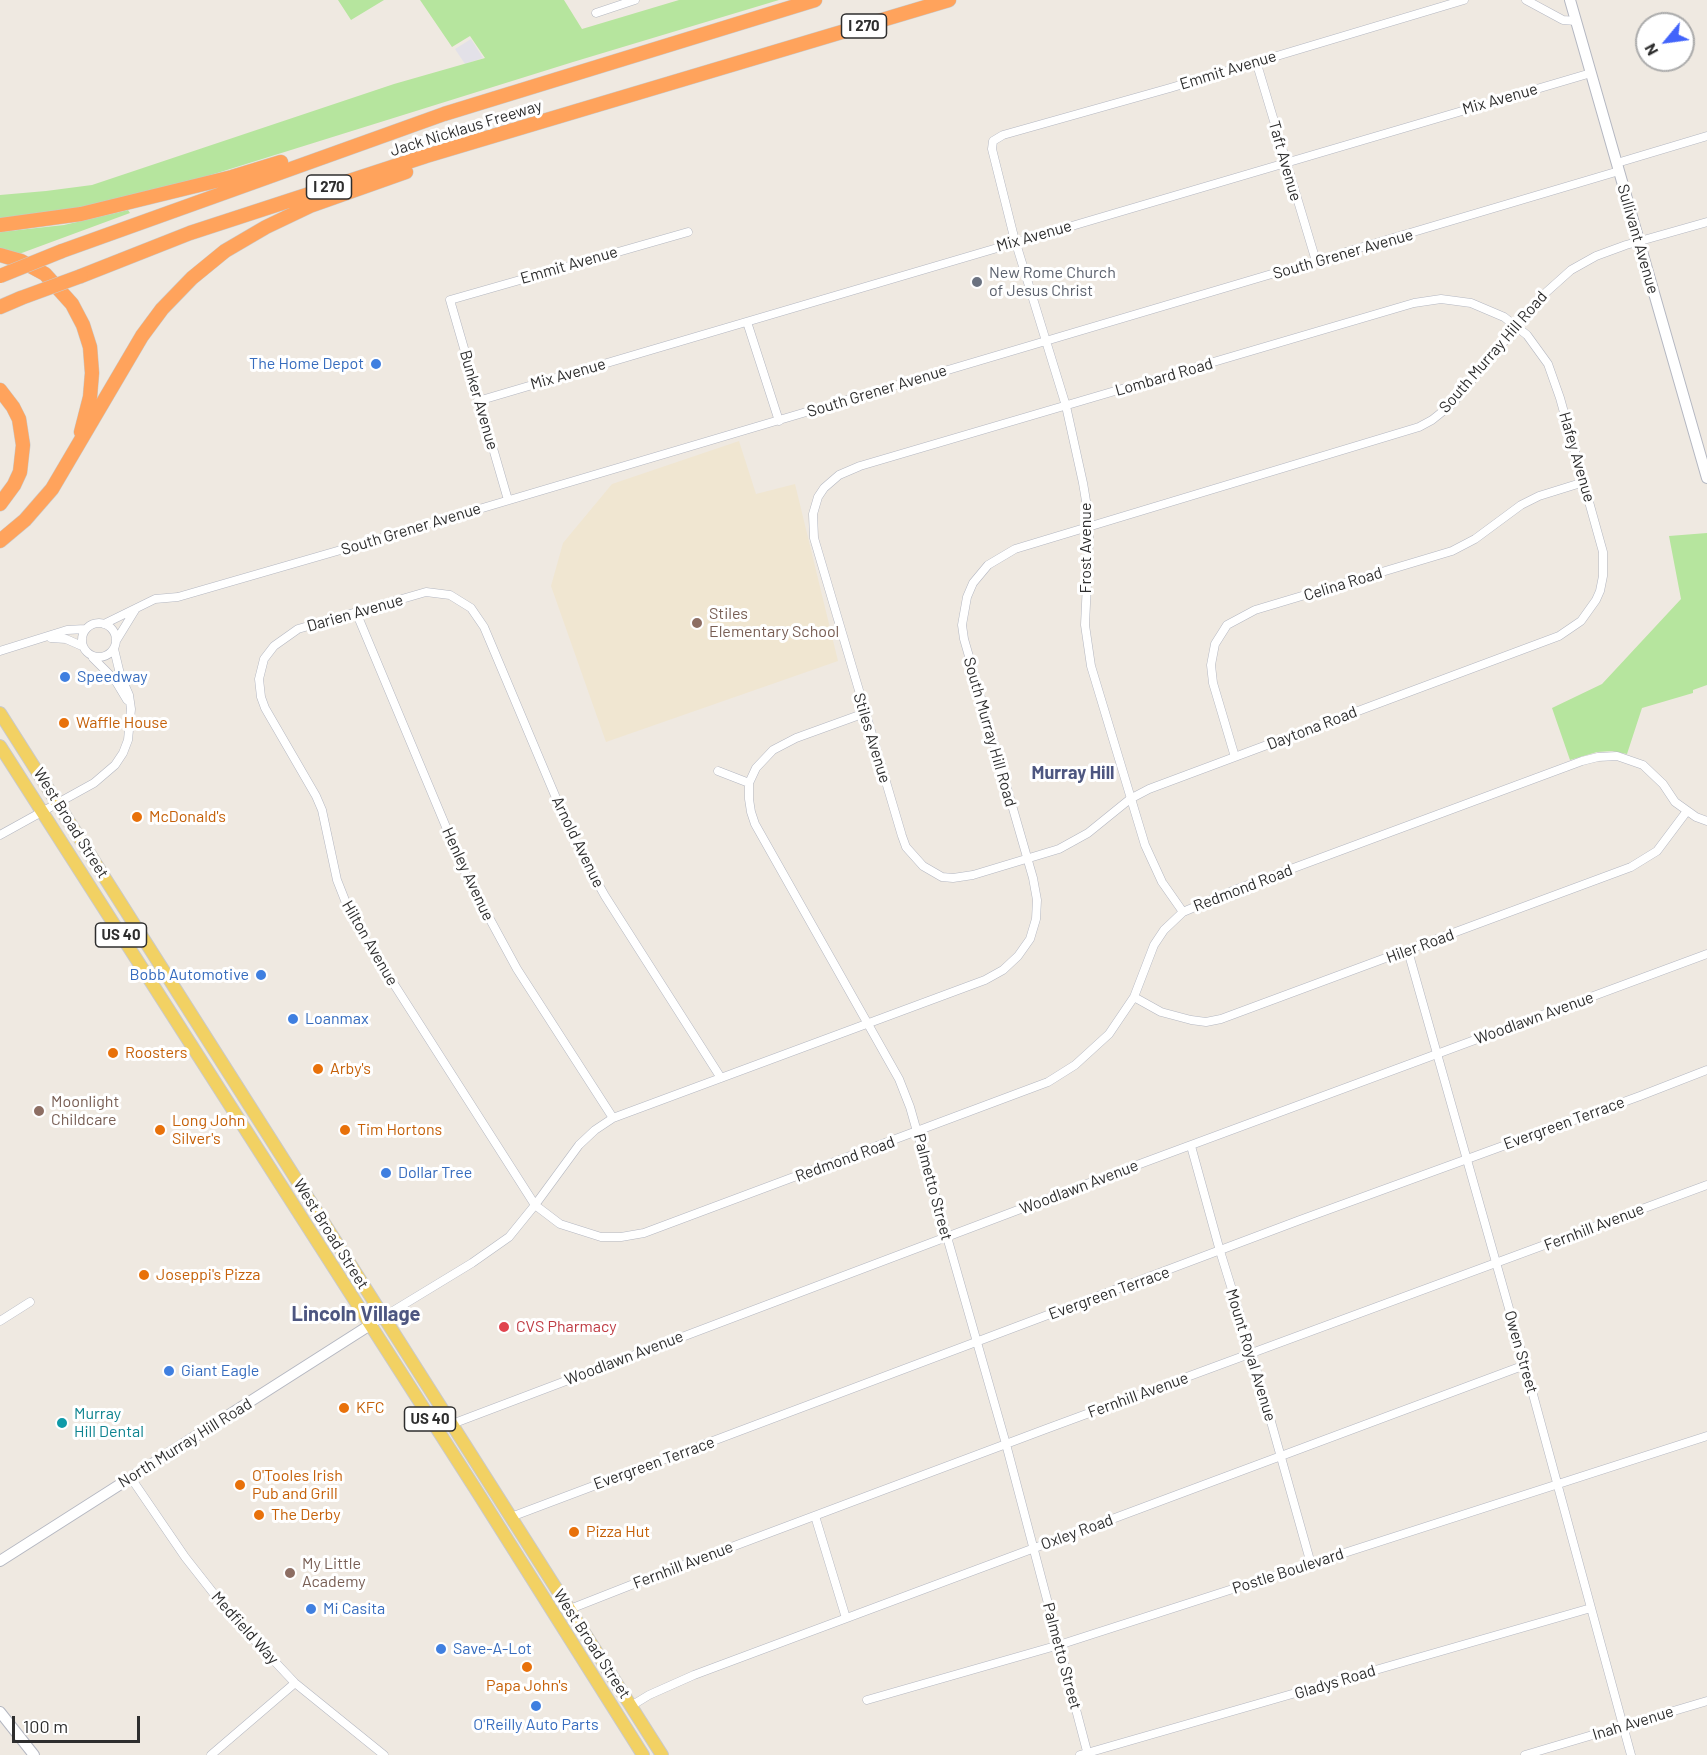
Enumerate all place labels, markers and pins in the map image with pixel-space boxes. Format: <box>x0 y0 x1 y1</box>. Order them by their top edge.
place label: New Rome Church of Jesus Christ <box>989 263 1116 301</box>
marker: New Rome Church of Jesus Christ <box>970 275 984 289</box>
place label: The Home Depot <box>249 354 364 374</box>
marker: The Home Depot <box>369 357 383 371</box>
place label: Stiles Elementary School <box>709 604 839 642</box>
marker: Stiles Elementary School <box>690 616 704 630</box>
place label: Speedway <box>77 667 148 687</box>
marker: Speedway <box>58 670 72 684</box>
place label: Waffle House <box>76 713 168 733</box>
marker: Waffle House <box>57 716 71 730</box>
place label: McDonald's <box>149 807 226 827</box>
marker: McDonald's <box>130 810 144 824</box>
place label: Bobb Automotive <box>129 965 249 985</box>
marker: Bobb Automotive <box>254 968 268 982</box>
place label: Loanmax <box>305 1009 369 1029</box>
marker: Loanmax <box>286 1012 300 1026</box>
place label: Roosters <box>125 1043 187 1063</box>
marker: Roosters <box>106 1046 120 1060</box>
place label: Arby's <box>330 1059 371 1079</box>
marker: Arby's <box>311 1062 325 1076</box>
place label: Moonlight Childcare <box>51 1092 119 1130</box>
marker: Moonlight Childcare <box>32 1104 46 1118</box>
place label: Long John Silver's <box>172 1111 245 1149</box>
place label: Tim Hortons <box>357 1120 442 1140</box>
marker: Long John Silver's <box>153 1123 167 1137</box>
marker: Tim Hortons <box>338 1123 352 1137</box>
place label: Dollar Tree <box>398 1163 472 1183</box>
marker: Dollar Tree <box>379 1166 393 1180</box>
place label: Joseppi's Pizza <box>156 1265 260 1285</box>
marker: Joseppi's Pizza <box>137 1268 151 1282</box>
place label: CVS Pharmacy <box>516 1317 617 1337</box>
marker: CVS Pharmacy <box>497 1320 511 1334</box>
place label: Giant Eagle <box>181 1361 259 1381</box>
marker: Giant Eagle <box>162 1364 176 1378</box>
place label: KFC <box>356 1398 385 1418</box>
marker: KFC <box>337 1401 351 1415</box>
place label: Murray Hill Dental <box>74 1404 144 1442</box>
marker: Murray Hill Dental <box>55 1416 69 1430</box>
place label: O'Tooles Irish Pub and Grill <box>252 1466 343 1504</box>
marker: O'Tooles Irish Pub and Grill <box>233 1478 247 1492</box>
place label: The Derby <box>271 1505 341 1525</box>
marker: The Derby <box>252 1508 266 1522</box>
place label: Pizza Hut <box>586 1522 650 1542</box>
marker: Pizza Hut <box>567 1525 581 1539</box>
place label: My Little Academy <box>302 1554 366 1592</box>
marker: My Little Academy <box>283 1566 297 1580</box>
place label: Mi Casita <box>323 1599 385 1619</box>
marker: Mi Casita <box>304 1602 318 1616</box>
place label: Save-A-Lot <box>453 1639 532 1659</box>
marker: Save-A-Lot <box>434 1642 448 1656</box>
marker: Papa John's <box>520 1660 534 1674</box>
place label: Papa John's <box>486 1676 568 1696</box>
marker: O'Reilly Auto Parts <box>529 1699 543 1713</box>
place label: O'Reilly Auto Parts <box>473 1715 599 1735</box>

